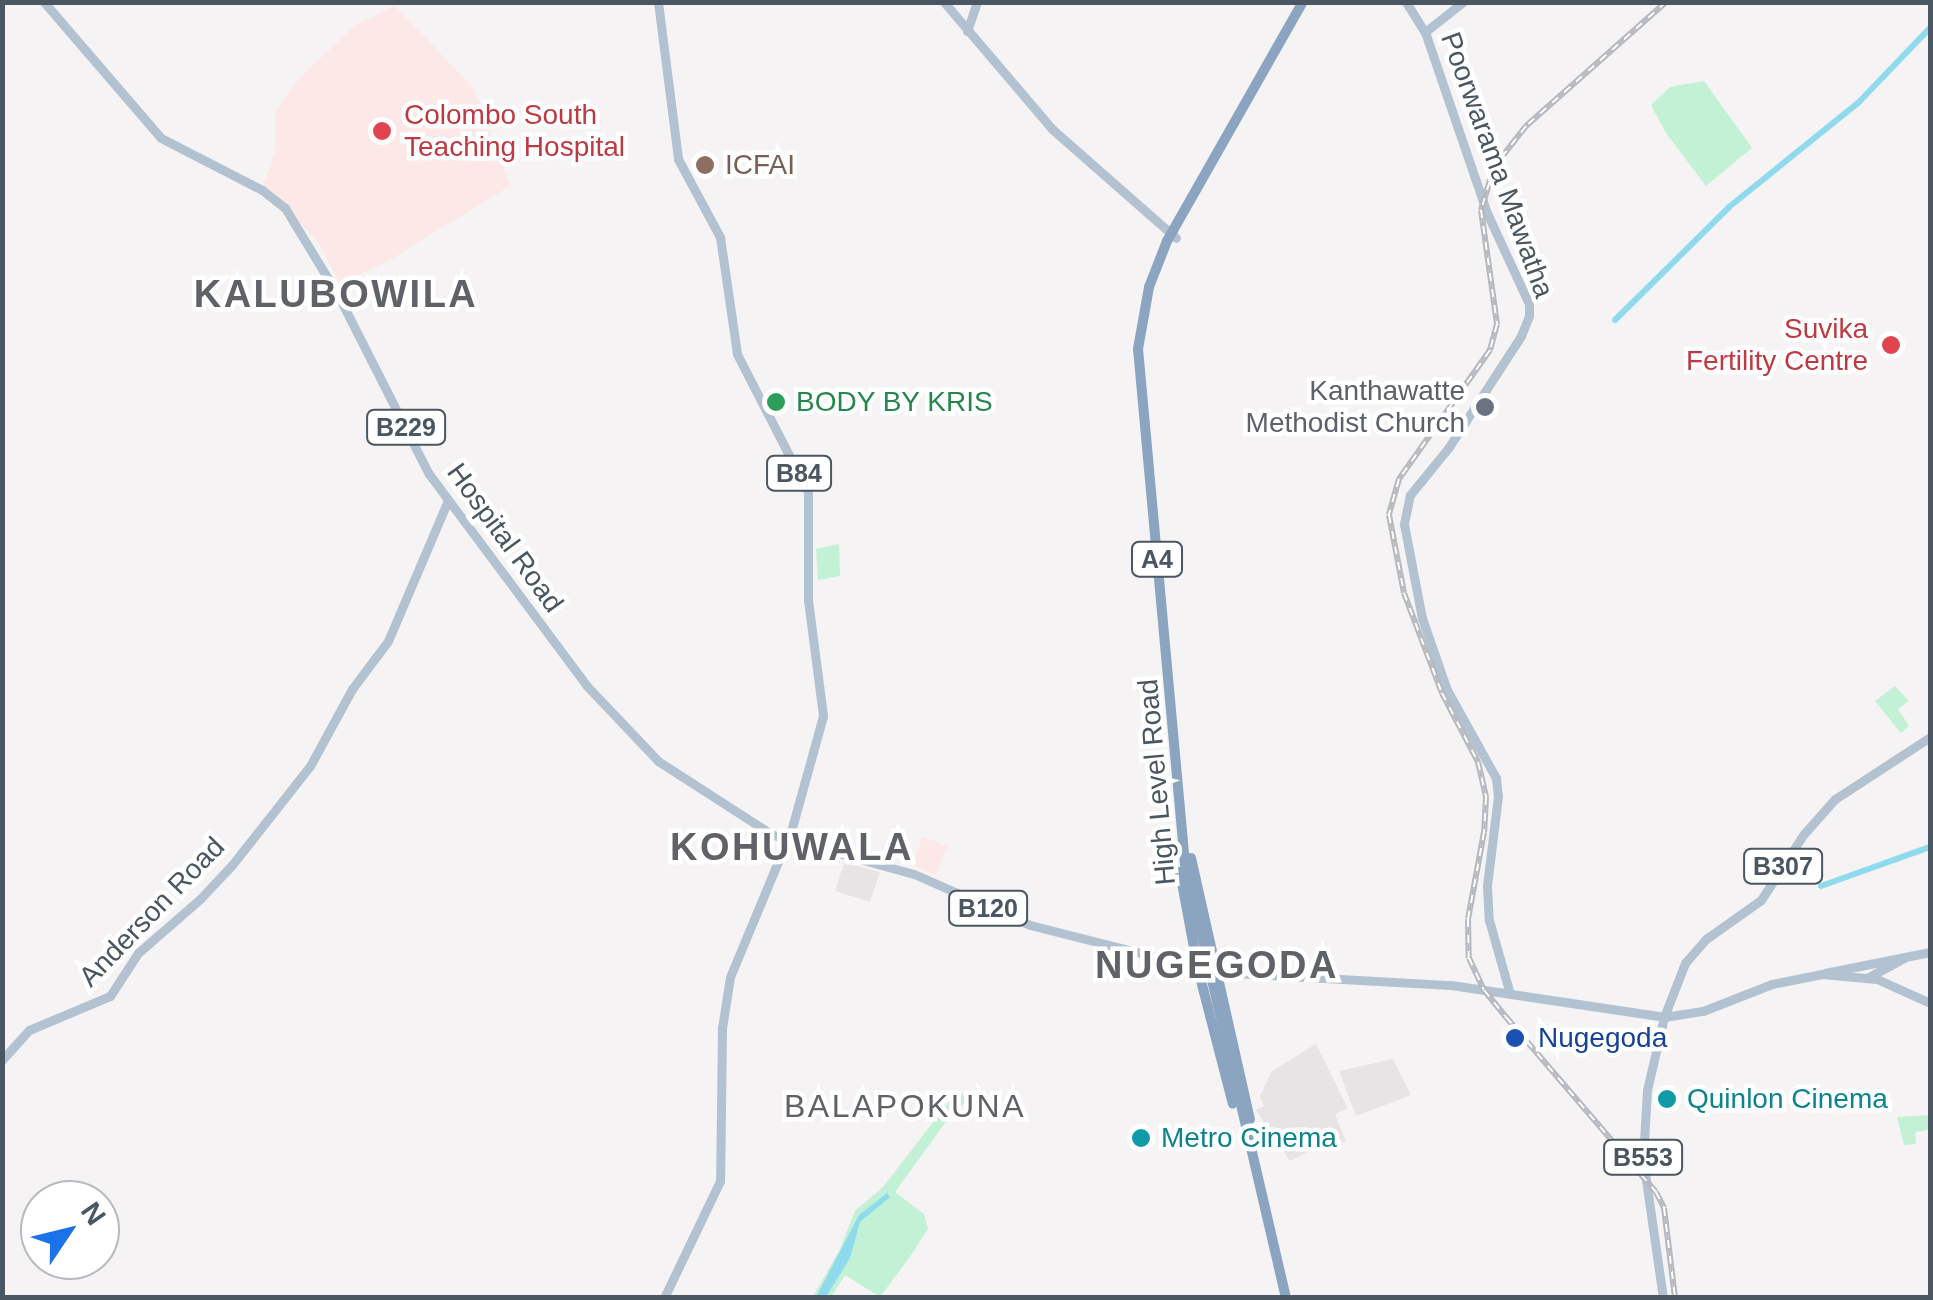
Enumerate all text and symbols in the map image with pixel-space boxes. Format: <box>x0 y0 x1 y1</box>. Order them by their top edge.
street label: Poorwarama Mawatha <box>1433 28 1561 302</box>
place label: Colombo South Teaching Hospital <box>404 98 625 164</box>
marker: Colombo South Teaching Hospital <box>369 118 395 144</box>
place label: ICFAI <box>725 148 795 182</box>
marker: ICFAI <box>694 154 716 176</box>
district label: KALUBOWILA <box>194 272 478 318</box>
place label: Suvika Fertility Centre <box>1686 312 1868 378</box>
marker: Suvika Fertility Centre <box>1878 332 1904 358</box>
place label: Kanthawatte Methodist Church <box>1246 374 1465 440</box>
place label: BODY BY KRIS <box>796 385 994 419</box>
marker: BODY BY KRIS <box>765 391 787 413</box>
marker: Kanthawatte Methodist Church <box>1474 396 1496 418</box>
road number: B229 <box>366 407 446 447</box>
road number: B84 <box>764 453 834 493</box>
street label: Hospital Road <box>440 457 570 619</box>
road number: A4 <box>1130 539 1184 579</box>
street label: High Level Road <box>1131 677 1183 887</box>
district label: KOHUWALA <box>670 825 914 871</box>
street label: Anderson Road <box>72 830 232 994</box>
road number: B307 <box>1743 846 1823 886</box>
road number: B120 <box>948 888 1028 928</box>
district label: NUGEGODA <box>1095 943 1339 989</box>
place label: Nugegoda <box>1538 1021 1667 1055</box>
marker: Nugegoda <box>1502 1025 1528 1051</box>
place label: Quinlon Cinema <box>1687 1082 1888 1116</box>
district label: BALAPOKUNA <box>784 1087 1026 1125</box>
marker: Quinlon Cinema <box>1656 1088 1678 1110</box>
place label: Metro Cinema <box>1161 1121 1337 1155</box>
marker: Metro Cinema <box>1130 1127 1152 1149</box>
road number: B553 <box>1603 1137 1683 1177</box>
north arrow <box>20 1180 120 1280</box>
text: N <box>75 1196 112 1231</box>

